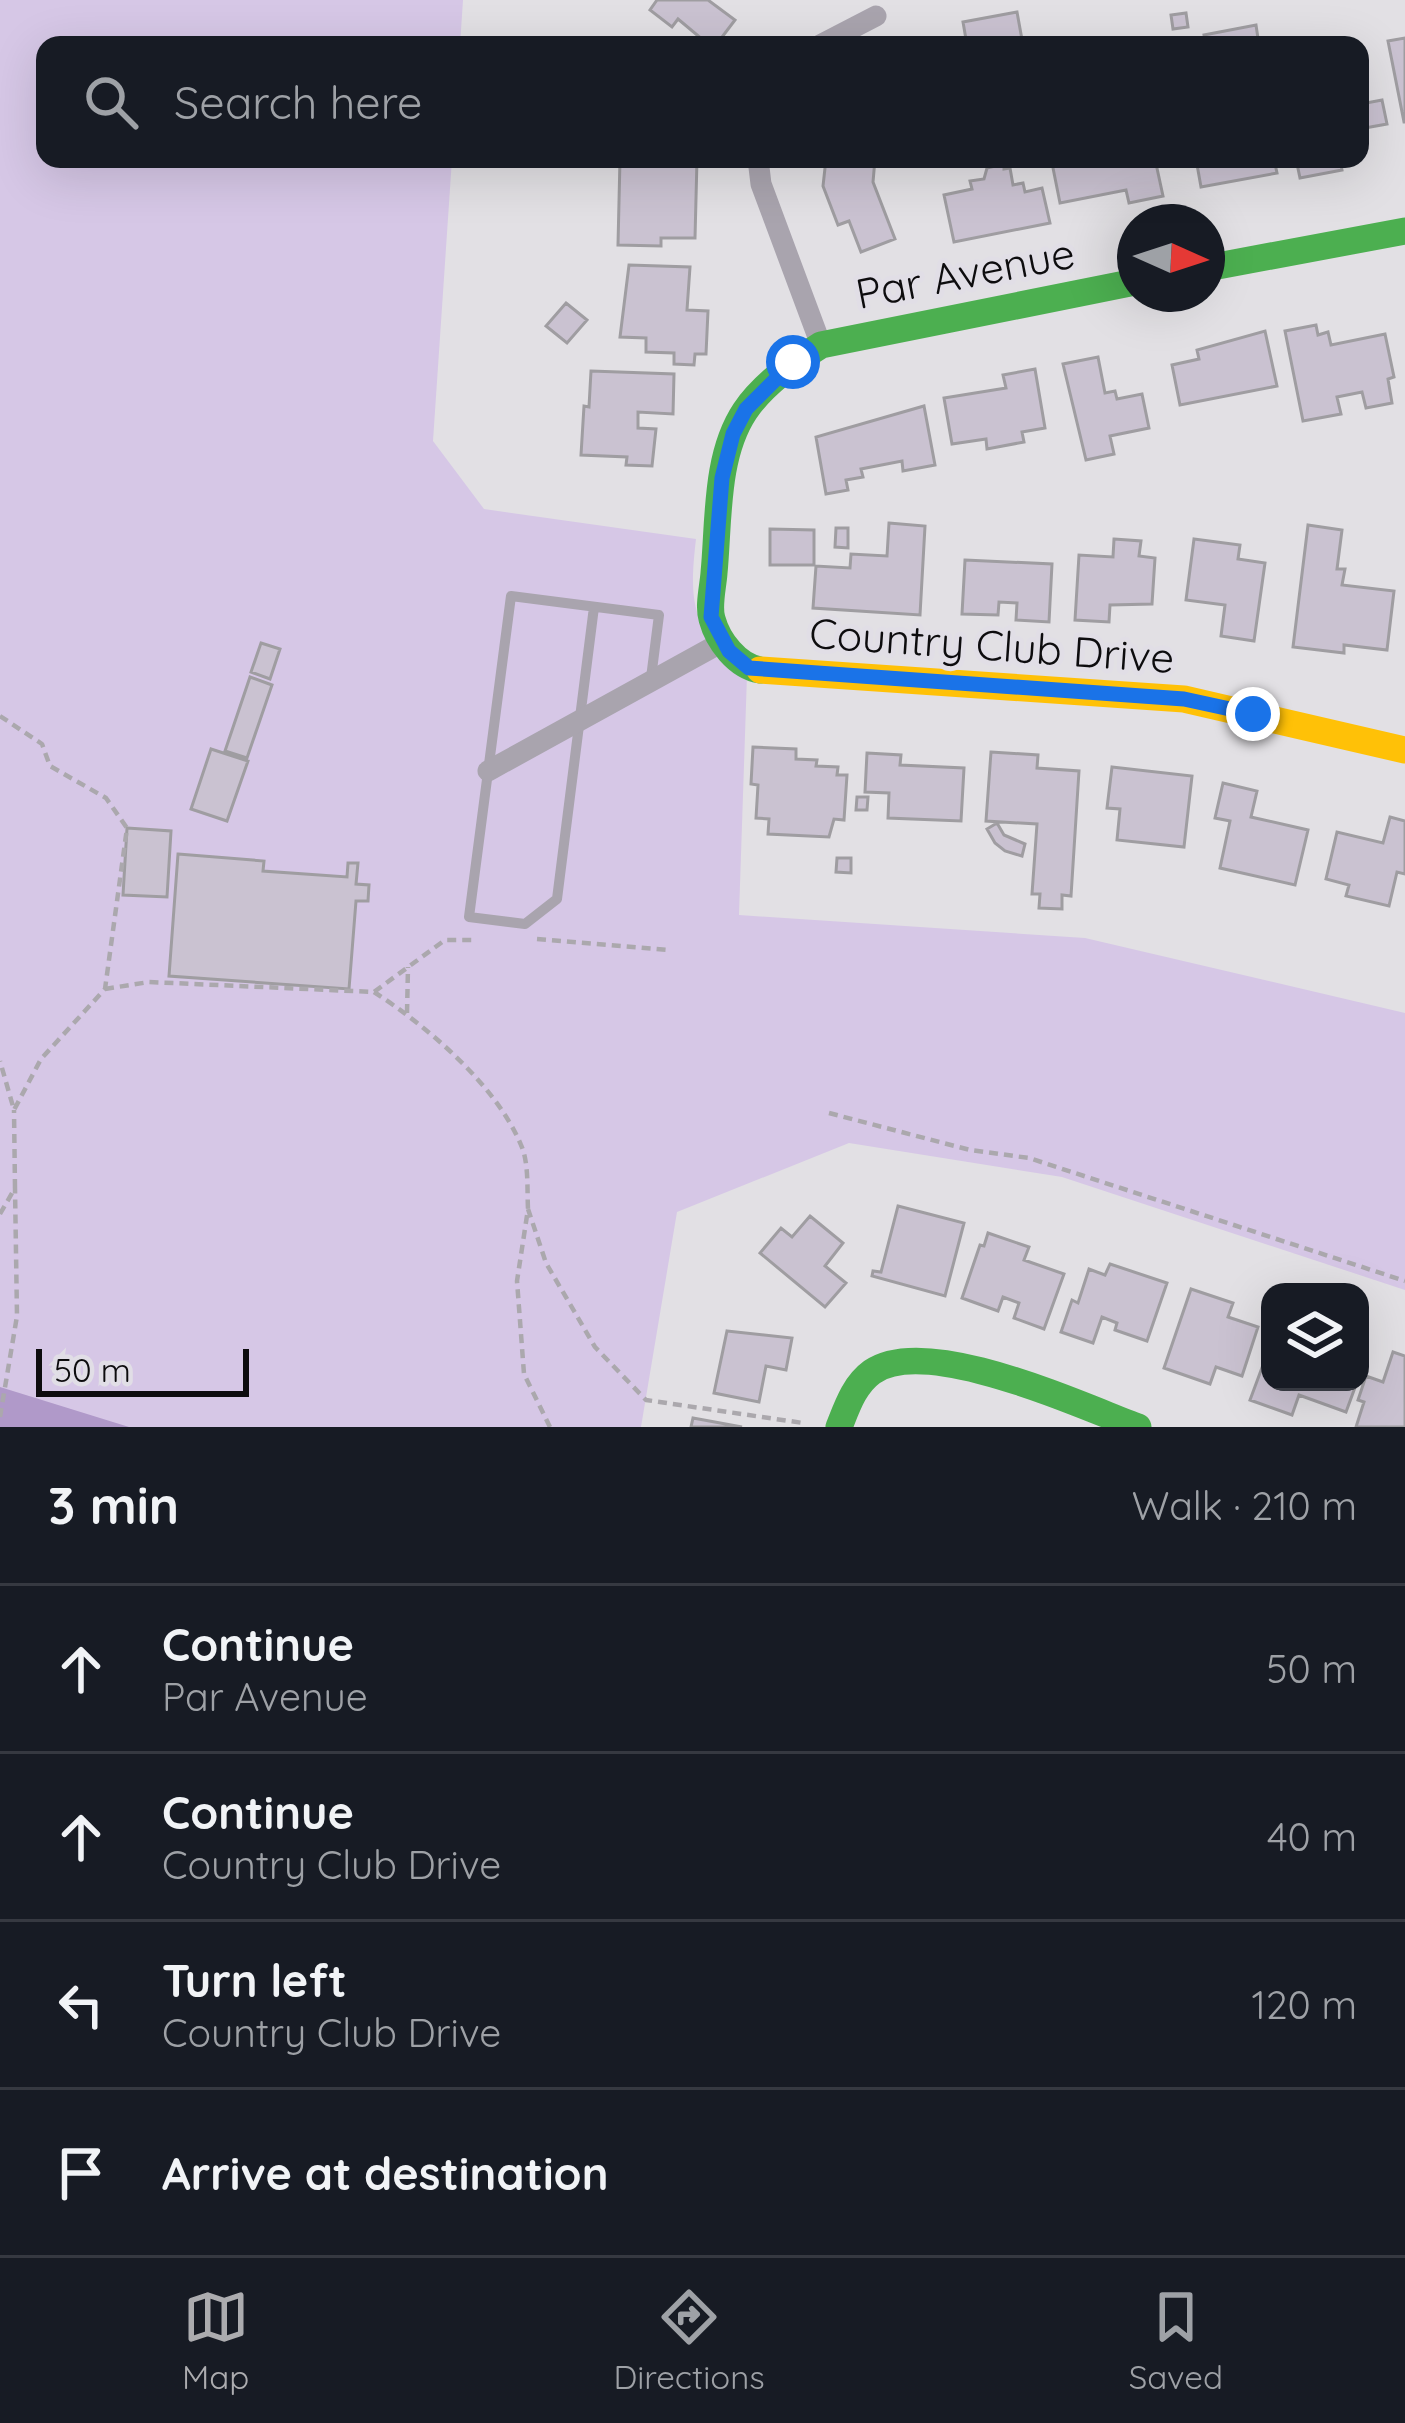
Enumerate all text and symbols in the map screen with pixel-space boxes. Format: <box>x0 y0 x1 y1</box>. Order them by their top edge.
search box <box>36 36 1369 168</box>
icon: search <box>78 69 144 135</box>
text: Search here <box>174 74 422 130</box>
north arrow <box>1117 204 1225 312</box>
street label: Par Avenue <box>851 226 1079 320</box>
route start <box>766 335 820 389</box>
street label: Country Club Drive <box>808 606 1176 684</box>
route end <box>1226 687 1280 741</box>
map controls <box>1261 1283 1369 1391</box>
button: layers <box>1261 1283 1369 1391</box>
scale bar <box>36 1343 249 1396</box>
text: 50 m <box>54 1349 131 1390</box>
text: 3 min <box>48 1473 179 1537</box>
text: Walk · 210 m <box>1132 1481 1357 1530</box>
text: Continue <box>162 1616 354 1672</box>
icon: ahead <box>48 1636 114 1702</box>
text: 50 m <box>1266 1644 1357 1693</box>
text: Par Avenue <box>162 1672 368 1721</box>
text: Continue <box>162 1784 354 1840</box>
icon: ahead <box>48 1804 114 1870</box>
text: 40 m <box>1267 1812 1357 1861</box>
text: Country Club Drive <box>162 1840 501 1889</box>
text: Turn left <box>162 1952 347 2008</box>
icon: left <box>48 1972 114 2038</box>
text: 120 m <box>1252 1980 1357 2029</box>
text: Country Club Drive <box>162 2008 501 2057</box>
icon: arrive <box>48 2140 114 2206</box>
text: Arrive at destination <box>162 2145 608 2201</box>
tab: Map <box>182 2284 249 2397</box>
tab: Directions <box>613 2284 765 2397</box>
tab: Saved <box>1129 2284 1223 2397</box>

